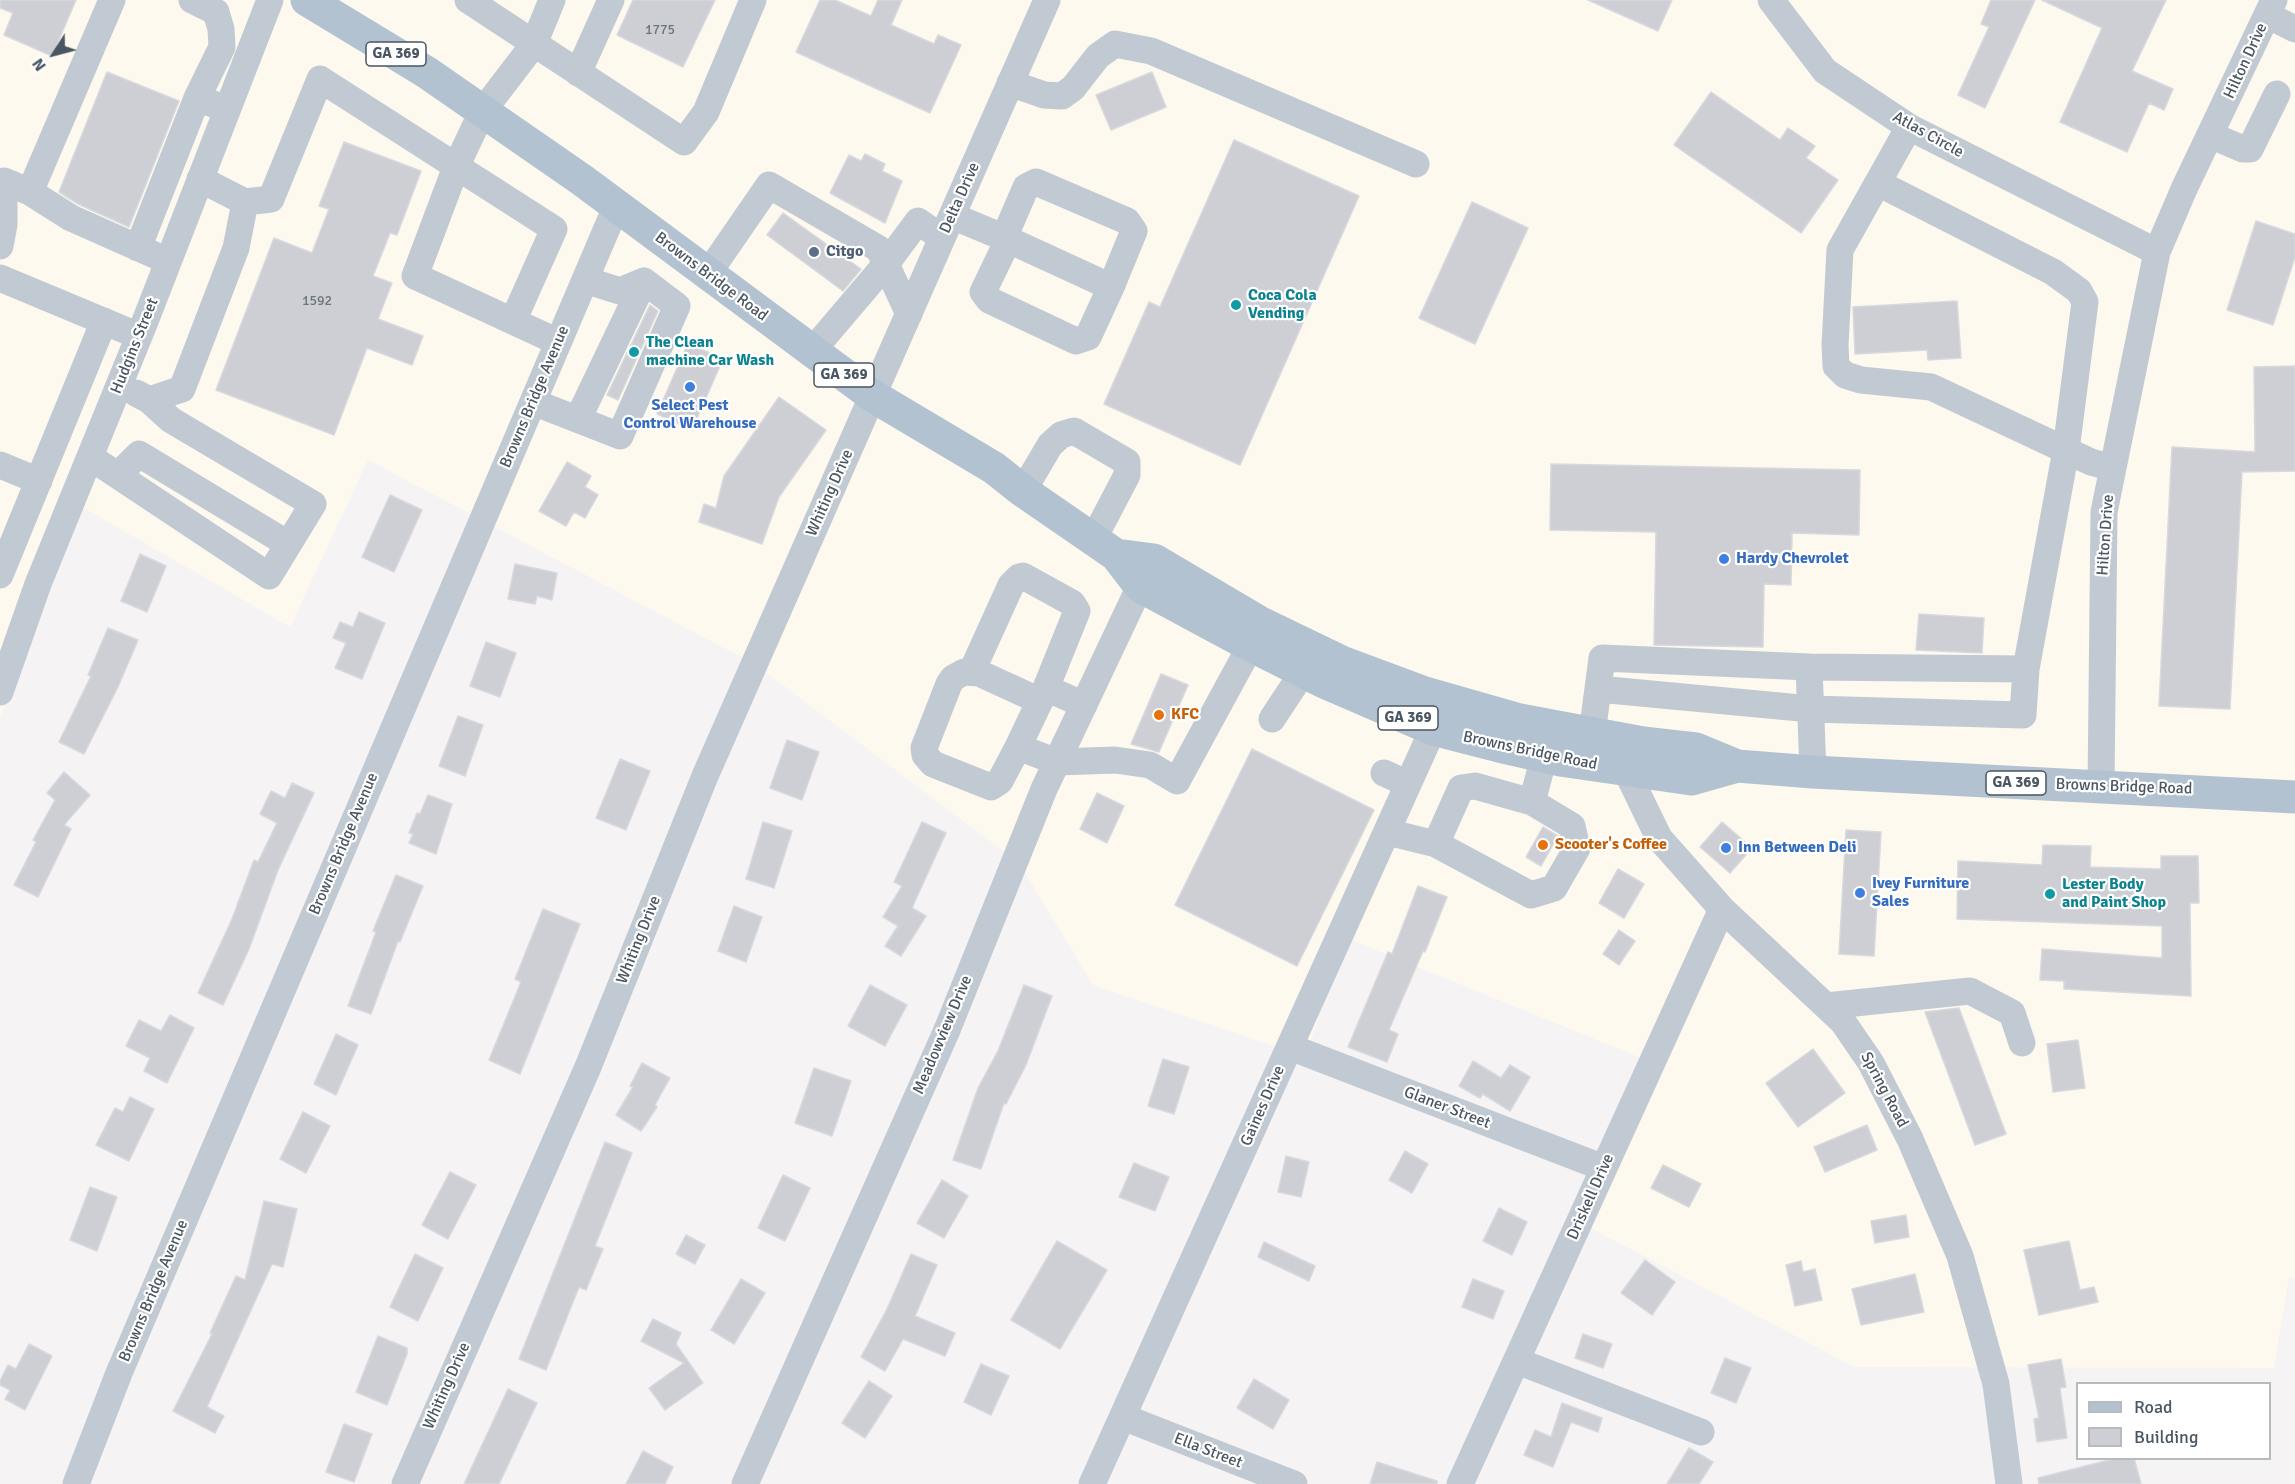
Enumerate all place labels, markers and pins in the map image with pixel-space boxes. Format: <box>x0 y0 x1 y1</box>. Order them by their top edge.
place label: Citgo <box>826 242 863 262</box>
marker: Citgo <box>807 245 821 259</box>
place label: Coca Cola Vending <box>1248 286 1317 324</box>
marker: Coca Cola Vending <box>1229 298 1243 312</box>
place label: The Clean machine Car Wash <box>646 333 774 371</box>
marker: The Clean machine Car Wash <box>627 345 641 359</box>
marker: Select Pest Control Warehouse <box>683 380 697 394</box>
place label: Select Pest Control Warehouse <box>624 396 756 434</box>
place label: Hardy Chevrolet <box>1736 549 1849 569</box>
marker: Hardy Chevrolet <box>1717 552 1731 566</box>
place label: KFC <box>1171 705 1199 725</box>
marker: KFC <box>1152 708 1166 722</box>
place label: Scooter's Coffee <box>1555 835 1667 855</box>
marker: Scooter's Coffee <box>1536 838 1550 852</box>
place label: Inn Between Deli <box>1738 838 1856 858</box>
marker: Inn Between Deli <box>1719 841 1733 855</box>
place label: Ivey Furniture Sales <box>1872 874 1969 912</box>
place label: Lester Body and Paint Shop <box>2062 875 2166 913</box>
marker: Ivey Furniture Sales <box>1853 886 1867 900</box>
marker: Lester Body and Paint Shop <box>2043 887 2057 901</box>

